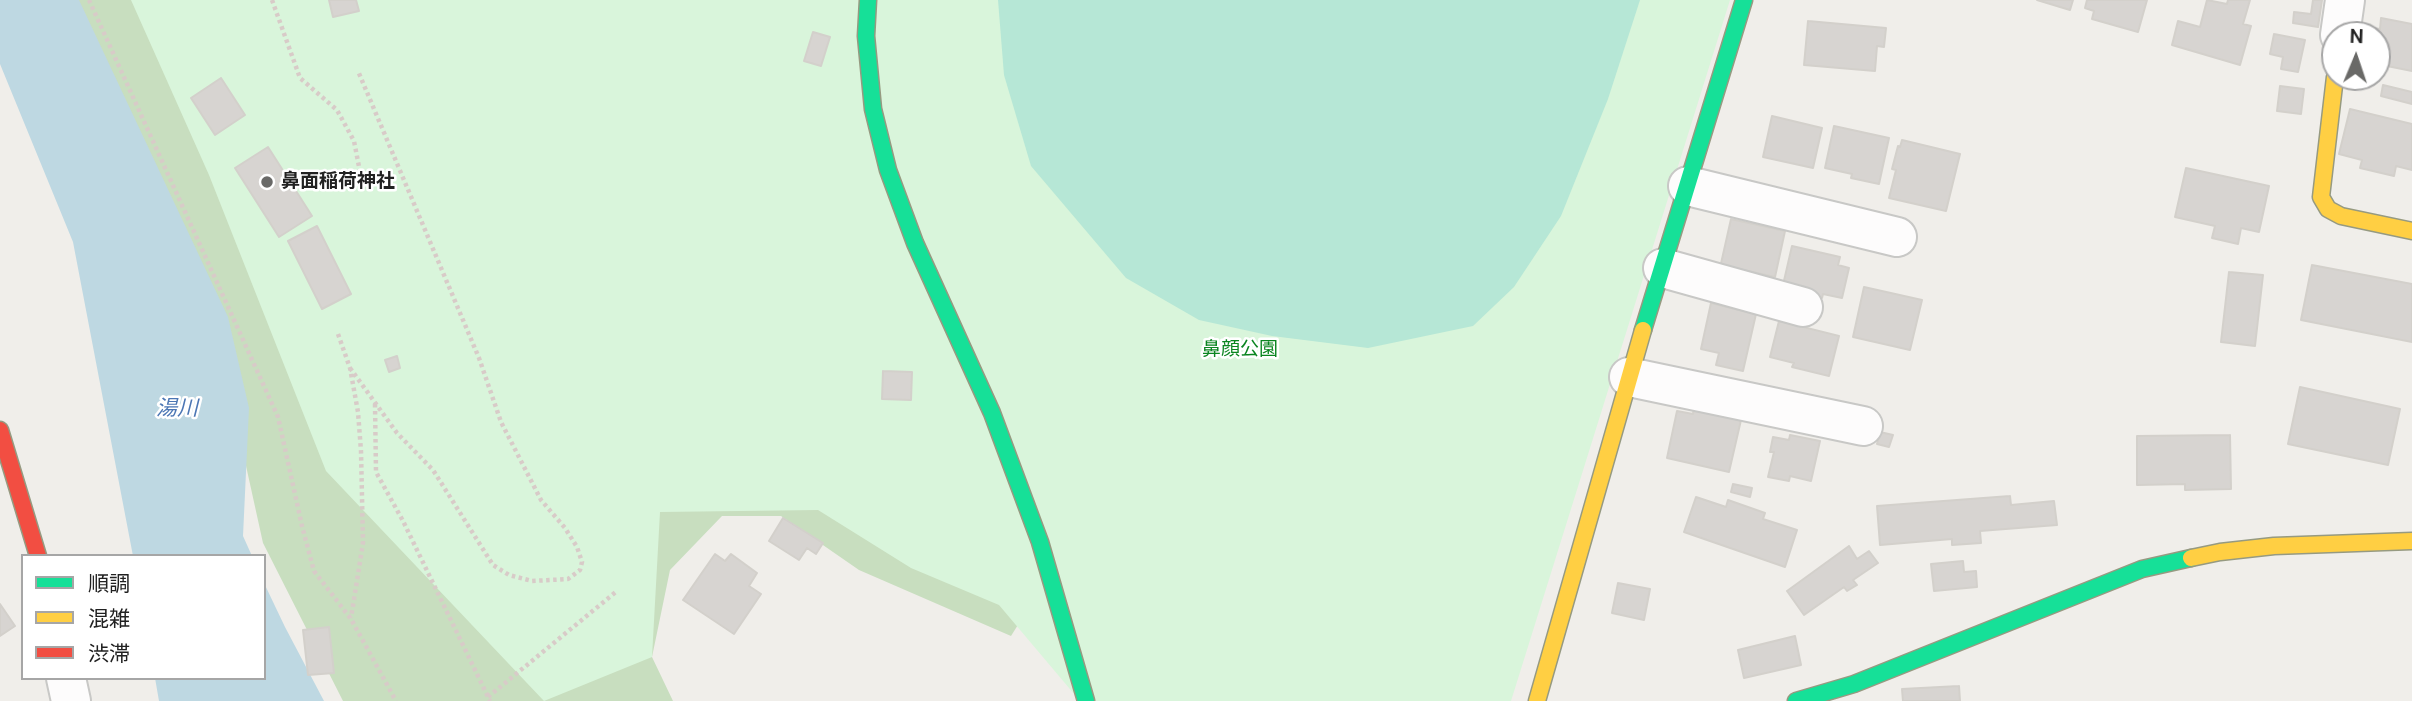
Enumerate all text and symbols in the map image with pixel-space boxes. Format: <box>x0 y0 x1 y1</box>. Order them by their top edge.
north arrow <box>2321 21 2391 91</box>
text: N <box>2349 24 2364 49</box>
place label: 鼻面稲荷神社 <box>281 171 395 193</box>
marker: 鼻面稲荷神社 <box>259 174 275 190</box>
park label: 鼻顔公園 <box>1202 339 1278 361</box>
water label: 湯川 <box>156 396 198 422</box>
legend <box>21 554 266 680</box>
text: 順調 <box>88 570 130 598</box>
text: 混雑 <box>88 605 130 633</box>
text: 渋滞 <box>88 640 130 668</box>

